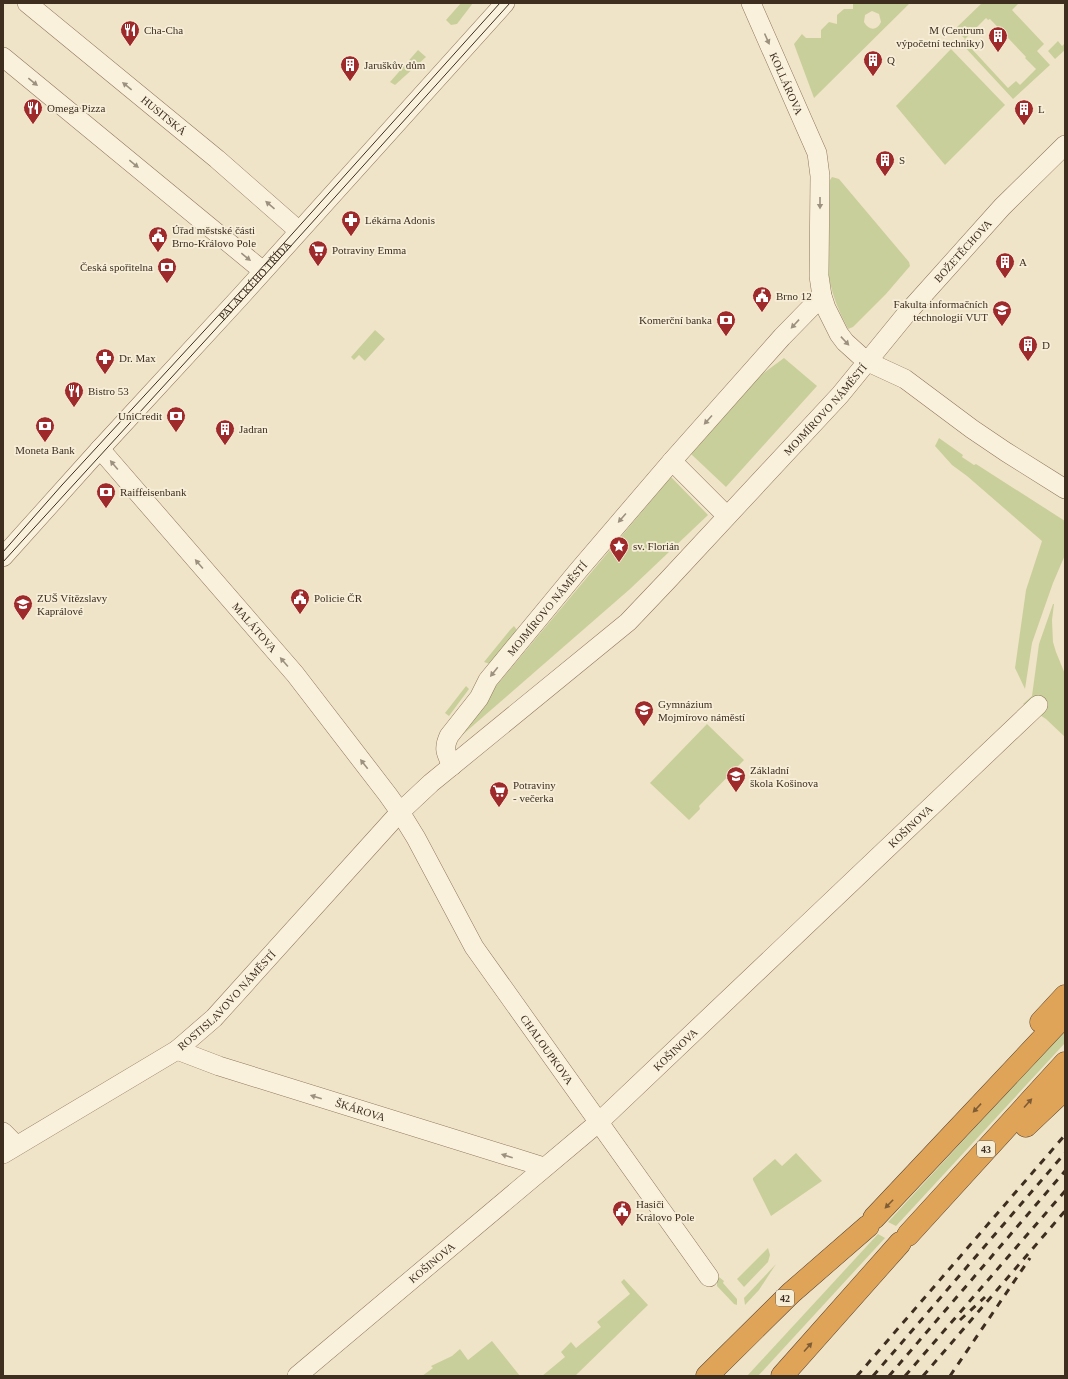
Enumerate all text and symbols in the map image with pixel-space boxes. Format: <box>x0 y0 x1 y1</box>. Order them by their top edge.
restaurant icon: Cha-Cha <box>119 19 141 47</box>
place label: Cha-Cha <box>144 24 183 36</box>
place label: M (Centrum výpočetní techniky) <box>896 24 984 50</box>
building icon: M (Centrum výpočetní techniky) <box>987 25 1009 53</box>
one-way arrow <box>764 33 770 44</box>
building icon: Q <box>862 49 884 77</box>
street label: KOLLÁROVA <box>767 50 805 117</box>
building icon: Jaruškův dům <box>339 54 361 82</box>
place label: Q <box>887 54 895 66</box>
place label: Jaruškův dům <box>364 59 426 71</box>
one-way arrow <box>28 77 39 86</box>
one-way arrow <box>122 81 133 90</box>
street label: HUSITSKÁ <box>139 93 189 137</box>
restaurant icon: Omega Pizza <box>22 97 44 125</box>
building icon: L <box>1013 98 1035 126</box>
place label: Omega Pizza <box>47 102 105 114</box>
place label: L <box>1038 103 1045 115</box>
building icon: S <box>874 149 896 177</box>
place label: S <box>899 154 905 166</box>
one-way arrow <box>128 160 139 169</box>
one-way arrow <box>817 197 823 210</box>
one-way arrow <box>265 200 275 210</box>
pharmacy icon: Lékárna Adonis <box>340 209 362 237</box>
place label: Lékárna Adonis <box>365 214 435 226</box>
street label: BOŽETĚCHOVA <box>932 217 994 285</box>
place label: Úřad městské části Brno-Královo Pole <box>172 224 256 249</box>
public building icon: Úřad městské části Brno-Královo Pole <box>147 225 169 253</box>
street label: PALACKÉHO TŘÍDA <box>216 239 294 322</box>
supermarket icon: Potraviny Emma <box>307 239 329 267</box>
place label: Potraviny Emma <box>332 244 406 256</box>
building icon: A <box>994 251 1016 279</box>
one-way arrow <box>240 253 251 262</box>
bank icon: Česká spořitelna <box>156 256 178 284</box>
place label: A <box>1019 256 1027 268</box>
place label: Česká spořitelna <box>80 261 153 273</box>
public building icon: Brno 12 <box>751 285 773 313</box>
place label: Brno 12 <box>776 290 812 302</box>
place label: Fakulta informačních technologií VUT <box>894 298 988 323</box>
school or university icon: Fakulta informačních technologií VUT <box>991 299 1013 327</box>
bank icon: Komerční banka <box>715 309 737 337</box>
place label: Komerční banka <box>639 314 712 326</box>
one-way arrow <box>790 319 799 329</box>
building icon: D <box>1017 334 1039 362</box>
one-way arrow <box>840 336 849 346</box>
place label: D <box>1042 339 1050 351</box>
pharmacy icon: Dr. Max <box>94 347 116 375</box>
place label: Dr. Max <box>119 352 156 364</box>
street label: MOJMÍROVO NÁMĚSTÍ <box>781 361 869 458</box>
restaurant icon: Bistro 53 <box>63 380 85 408</box>
place label: Bistro 53 <box>88 385 129 397</box>
bank icon: UniCredit <box>165 405 187 433</box>
place label: UniCredit <box>118 410 162 422</box>
bank icon: Moneta Bank <box>34 415 56 443</box>
one-way arrow <box>703 415 712 426</box>
building icon: Jadran <box>214 418 236 446</box>
place label: Jadran <box>239 423 268 435</box>
place label: Moneta Bank <box>15 444 75 456</box>
one-way arrow <box>110 460 119 470</box>
bank icon: Raiffeisenbank <box>95 481 117 509</box>
place label: Raiffeisenbank <box>120 486 187 498</box>
one-way arrow <box>618 513 627 524</box>
place icon: sv. Florián <box>608 535 630 563</box>
place label: sv. Florián <box>633 540 680 552</box>
one-way arrow <box>194 558 203 569</box>
street label: MOJMÍROVO NÁMĚSTÍ <box>505 559 590 658</box>
public building icon: Policie ČR <box>289 587 311 615</box>
place label: ZUŠ Vítězslavy Kaprálové <box>37 592 108 617</box>
place label: Policie ČR <box>314 592 363 604</box>
school or university icon: ZUŠ Vítězslavy Kaprálové <box>12 593 34 621</box>
street label: MALÁTOVA <box>230 600 279 655</box>
one-way arrow <box>279 657 288 667</box>
one-way arrow <box>490 667 499 677</box>
place label: Gymnázium Mojmírovo náměstí <box>658 698 745 723</box>
school or university icon: Gymnázium Mojmírovo náměstí <box>633 699 655 727</box>
one-way arrow <box>360 759 368 770</box>
place label: Základní škola Košinova <box>750 764 818 789</box>
school or university icon: Základní škola Košinova <box>725 765 747 793</box>
place label: Potraviny - večerka <box>513 779 556 804</box>
supermarket icon: Potraviny - večerka <box>488 780 510 808</box>
street label: KOŠINOVA <box>886 803 935 850</box>
street label: ROSTISLAVOVO NÁMĚSTÍ <box>175 948 278 1053</box>
street label: CHALOUPKOVA <box>518 1012 576 1087</box>
street label: KOŠINOVA <box>651 1026 700 1073</box>
one-way arrow <box>309 1093 321 1099</box>
street label: ŠKÁROVA <box>334 1097 387 1123</box>
one-way arrow <box>1024 1098 1033 1108</box>
one-way arrow <box>972 1103 982 1113</box>
road number: 43 <box>977 1141 995 1157</box>
one-way arrow <box>501 1153 513 1159</box>
place label: Hasiči Královo Pole <box>636 1198 694 1223</box>
public building icon: Hasiči Královo Pole <box>611 1199 633 1227</box>
one-way arrow <box>884 1199 894 1209</box>
street label: KOŠINOVA <box>406 1240 457 1285</box>
road number: 42 <box>776 1290 794 1306</box>
one-way arrow <box>803 1342 812 1352</box>

